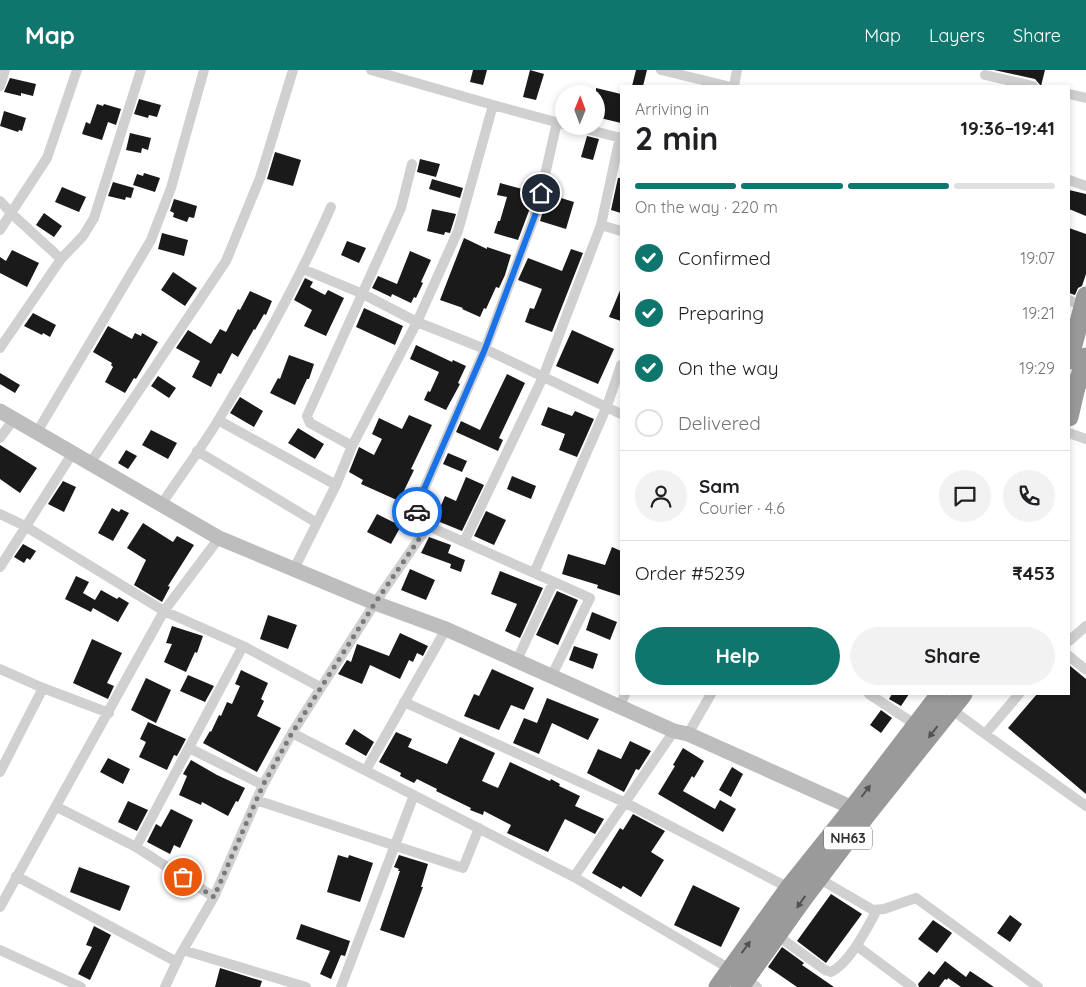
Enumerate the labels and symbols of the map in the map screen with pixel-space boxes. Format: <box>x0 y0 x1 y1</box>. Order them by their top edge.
north arrow <box>555 85 605 135</box>
pin <box>520 172 562 214</box>
courier <box>392 487 442 537</box>
one-way arrow <box>928 726 938 739</box>
one-way arrow <box>861 784 871 798</box>
road number: NH63 <box>824 826 872 850</box>
pin <box>162 856 204 898</box>
one-way arrow <box>796 895 806 909</box>
one-way arrow <box>741 940 751 954</box>

